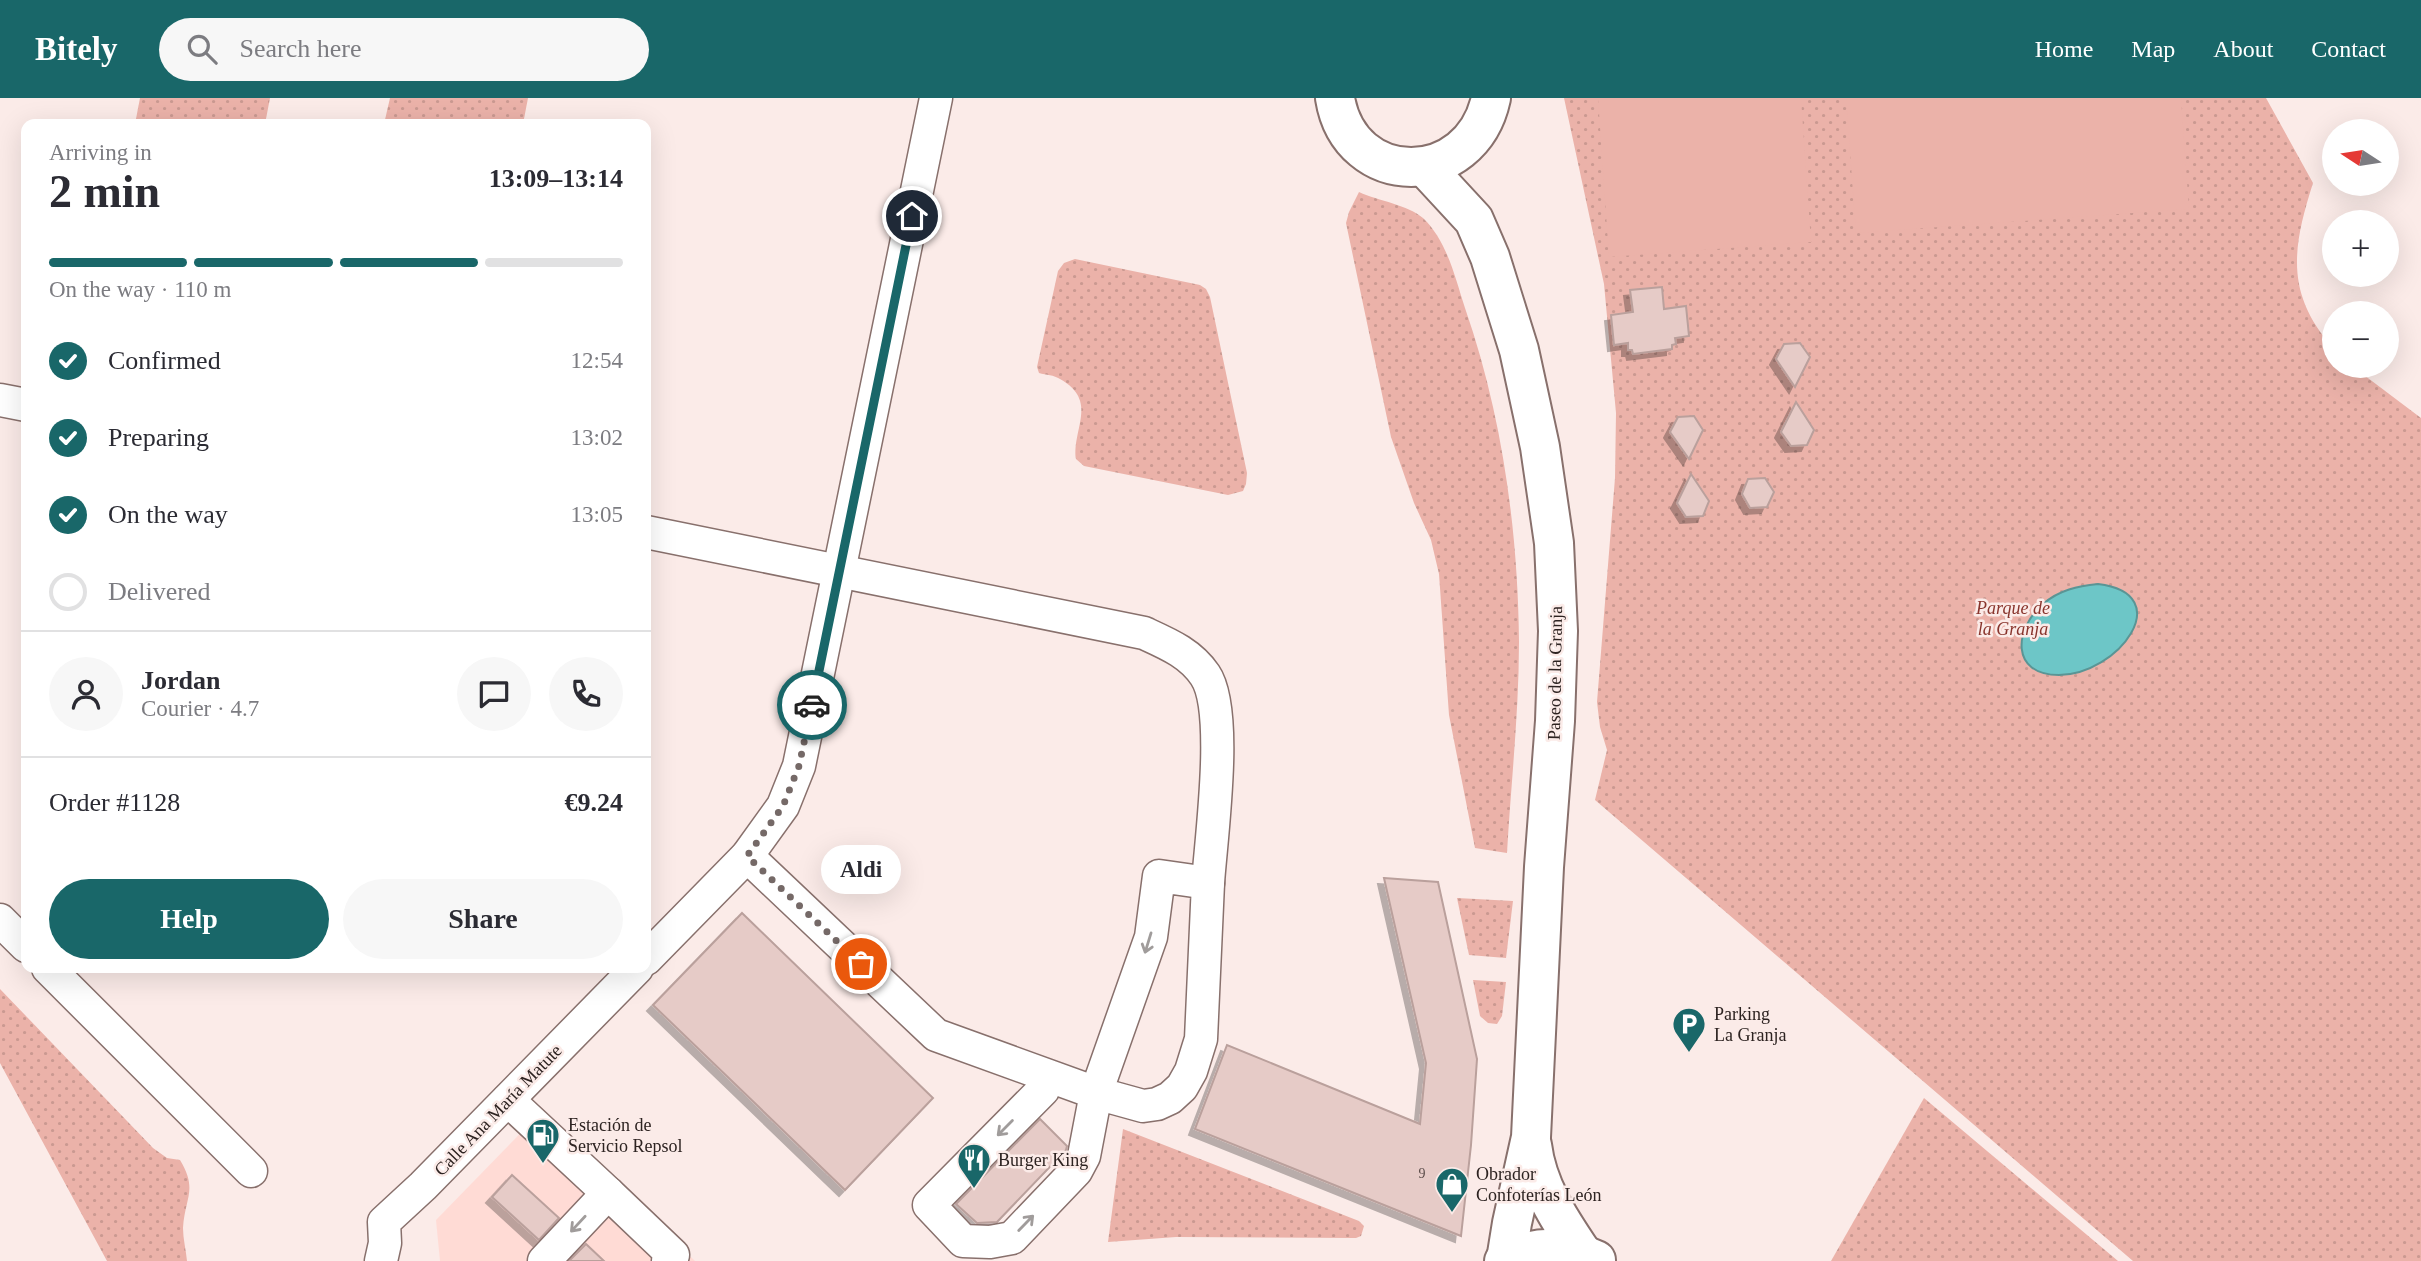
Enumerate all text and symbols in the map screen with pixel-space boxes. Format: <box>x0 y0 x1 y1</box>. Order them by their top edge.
search box <box>159 18 649 81</box>
icon: search <box>183 30 221 68</box>
text: Bitely <box>35 31 117 67</box>
text: Search here <box>239 34 361 63</box>
text: Home <box>2035 36 2093 62</box>
text: Map <box>2131 36 2175 62</box>
text: About <box>2213 36 2273 62</box>
text: Contact <box>2311 36 2386 62</box>
north arrow <box>2322 119 2399 196</box>
map controls <box>2322 119 2399 378</box>
text: Arriving in <box>49 140 152 165</box>
text: 13:09–13:14 <box>489 164 623 193</box>
text: 2 min <box>49 166 160 217</box>
pin <box>882 186 942 246</box>
icon: home <box>893 197 931 235</box>
button: + <box>2322 210 2399 287</box>
text: On the way · 110 m <box>49 277 231 302</box>
button: − <box>2322 301 2399 378</box>
icon: check <box>49 342 87 380</box>
text: Confirmed <box>108 346 221 375</box>
text: 12:54 <box>571 348 623 373</box>
icon: check <box>49 419 87 457</box>
text: Preparing <box>108 423 209 452</box>
text: 13:02 <box>571 425 623 450</box>
icon: check <box>49 496 87 534</box>
text: On the way <box>108 500 228 529</box>
text: 13:05 <box>571 502 623 527</box>
text: Delivered <box>108 577 211 606</box>
park label: Parque de la Granja <box>1975 598 2050 639</box>
street label: Paseo de la Granja <box>1544 606 1566 740</box>
button: person <box>49 657 123 731</box>
button: chat <box>457 657 531 731</box>
button: phone <box>549 657 623 731</box>
text: Jordan <box>141 666 220 695</box>
courier <box>777 670 847 740</box>
icon: car <box>793 686 831 724</box>
text: Courier · 4.7 <box>141 696 259 721</box>
text: Order #1128 <box>49 788 180 817</box>
text: €9.24 <box>565 788 623 817</box>
callout: Aldi <box>821 845 901 894</box>
text: Aldi <box>840 857 882 882</box>
button: Help <box>49 879 329 959</box>
button: Share <box>343 879 623 959</box>
one-way arrow <box>1140 932 1153 954</box>
pin <box>831 934 891 994</box>
icon: bag <box>842 945 880 983</box>
place label: Parking La Granja <box>1714 1004 1786 1045</box>
parking icon: Parking La Granja <box>1670 1005 1708 1054</box>
street label: Calle Ana María Matute <box>430 1040 566 1180</box>
place label: Estación de Servicio Repsol <box>568 1115 683 1156</box>
fuel station icon: Estación de Servicio Repsol <box>524 1116 562 1165</box>
one-way arrow <box>997 1119 1014 1136</box>
restaurant icon: Burger King <box>955 1141 993 1190</box>
place label: Burger King <box>998 1150 1088 1170</box>
place label: Obrador Confoterías León <box>1476 1164 1601 1205</box>
shop icon: Obrador Confoterías León <box>1433 1165 1471 1214</box>
house number: 9 <box>1419 1166 1426 1181</box>
one-way arrow <box>570 1215 587 1232</box>
one-way arrow <box>1017 1215 1034 1232</box>

